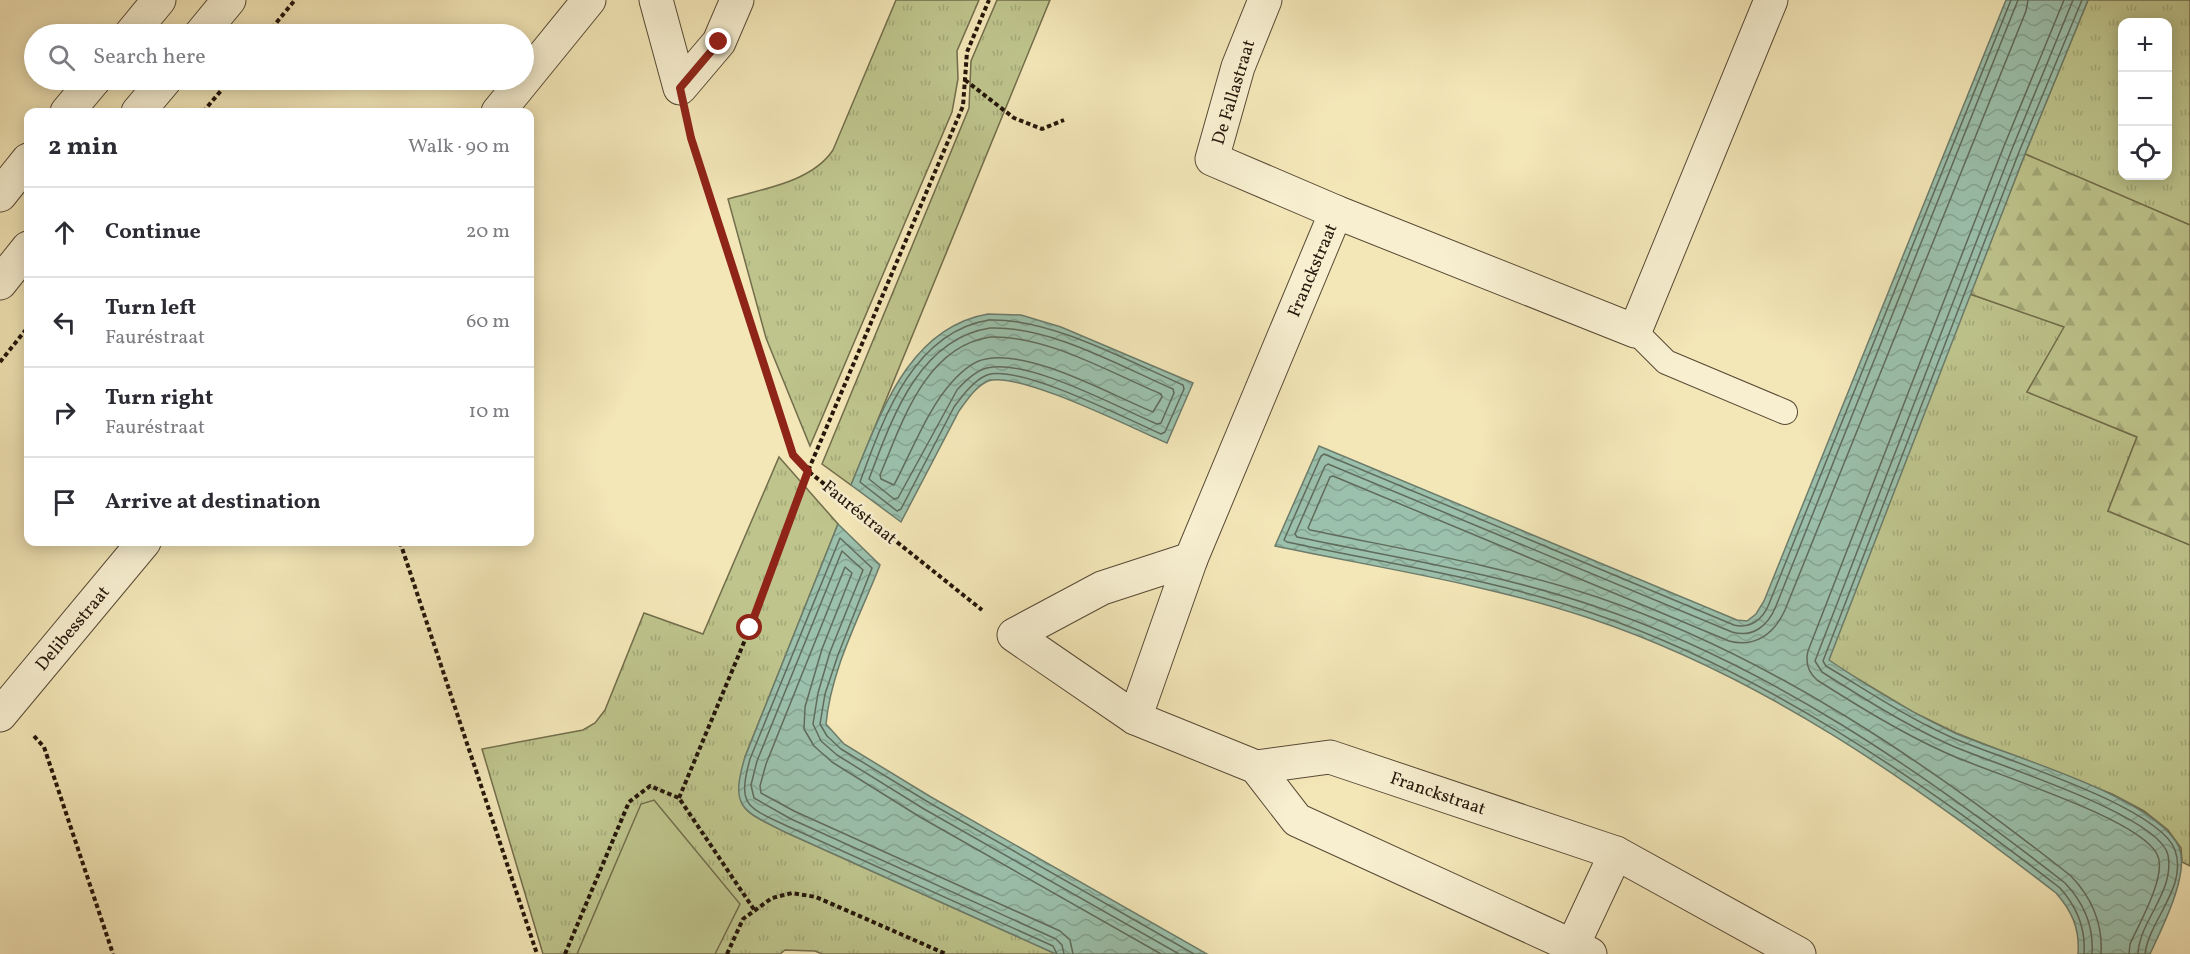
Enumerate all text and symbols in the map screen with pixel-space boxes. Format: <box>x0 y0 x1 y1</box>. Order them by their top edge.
map controls <box>2118 18 2172 180</box>
button: + <box>2118 18 2172 72</box>
search box <box>24 24 534 90</box>
route end <box>705 28 731 54</box>
street label: De Fallastraat <box>1207 37 1262 148</box>
icon: search <box>45 41 78 74</box>
text: Search here <box>93 42 206 73</box>
button: − <box>2118 72 2172 126</box>
button: locate <box>2118 126 2172 180</box>
text: 2 min <box>48 129 118 165</box>
text: Walk · 90 m <box>408 133 510 161</box>
icon: ahead <box>48 216 81 249</box>
text: Continue <box>105 217 201 248</box>
text: 20 m <box>466 218 510 246</box>
street label: Franckstraat <box>1282 220 1344 321</box>
text: Turn left <box>105 293 196 324</box>
icon: left <box>48 306 81 339</box>
text: 60 m <box>466 308 510 336</box>
text: Fauréstraat <box>105 324 205 352</box>
text: Turn right <box>105 383 213 414</box>
icon: right <box>48 396 81 429</box>
text: 10 m <box>469 398 510 426</box>
text: Fauréstraat <box>105 414 205 442</box>
street label: Fauréstraat <box>816 475 902 551</box>
icon: arrive <box>48 486 81 519</box>
text: Arrive at destination <box>105 487 321 518</box>
street label: Delibesstraat <box>30 581 116 677</box>
route start <box>736 614 762 640</box>
street label: Franckstraat <box>1386 766 1489 822</box>

